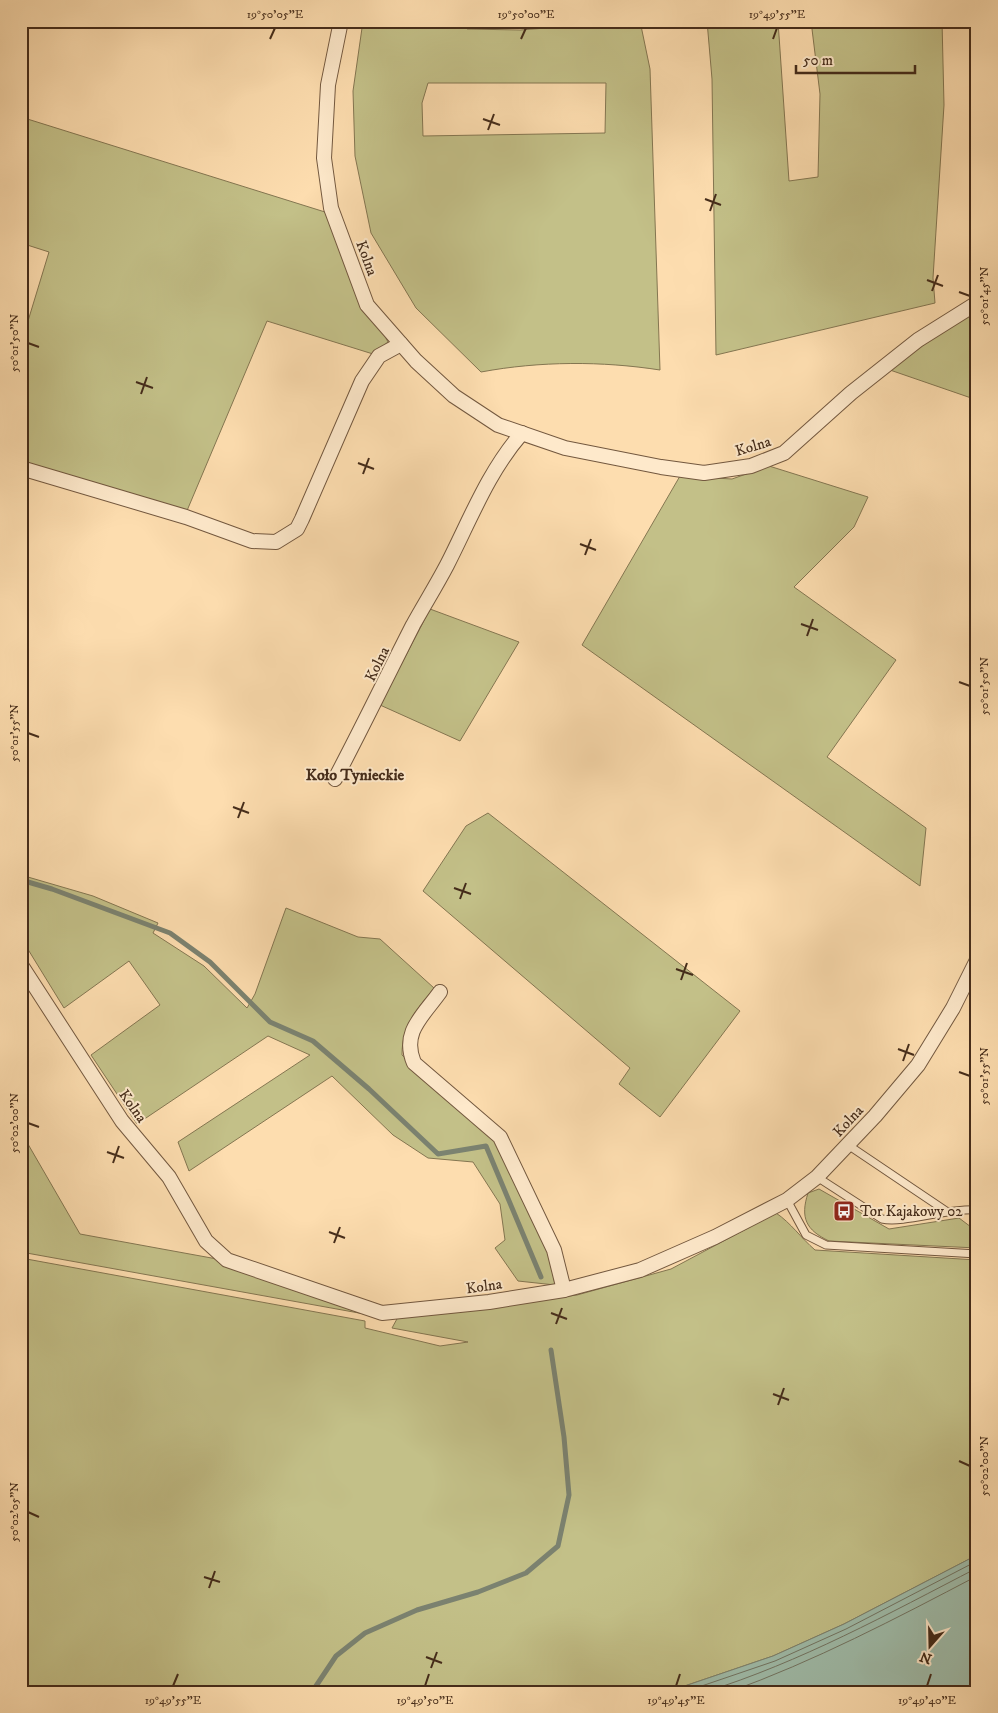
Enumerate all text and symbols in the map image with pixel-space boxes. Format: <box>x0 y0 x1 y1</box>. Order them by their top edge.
text: 19°50'05"E <box>247 7 304 22</box>
text: 19°50'00"E <box>497 7 555 22</box>
text: 19°49'55"E <box>749 7 806 22</box>
scale bar <box>796 42 914 74</box>
text: 50 m <box>803 51 833 70</box>
street label: Kolna <box>351 238 382 279</box>
text: 50°01'45"N <box>977 266 992 325</box>
text: 50°01'50"N <box>7 314 22 372</box>
street label: Kolna <box>733 432 774 461</box>
street label: Kolna <box>361 643 394 685</box>
text: 50°01'50"N <box>977 657 992 715</box>
text: 50°01'55"N <box>7 704 22 762</box>
district label: Koło Tynieckie <box>306 765 405 785</box>
text: 50°01'55"N <box>977 1047 992 1105</box>
street label: Kolna <box>114 1086 151 1127</box>
text: 50°02'00"N <box>7 1093 22 1153</box>
street label: Kolna <box>829 1101 868 1141</box>
bus stop icon: Tor Kajakowy 02 <box>832 1199 856 1223</box>
place label: Tor Kajakowy 02 <box>860 1202 963 1221</box>
street label: Kolna <box>465 1274 504 1298</box>
text: 50°02'00"N <box>977 1436 992 1496</box>
text: 50°02'05"N <box>7 1482 22 1542</box>
north arrow <box>906 1620 956 1670</box>
text: N <box>917 1647 934 1668</box>
text: 19°49'55"E <box>145 1693 202 1708</box>
text: 19°49'50"E <box>396 1693 454 1708</box>
text: 19°49'45"E <box>647 1693 705 1708</box>
text: 19°49'40"E <box>898 1693 956 1708</box>

